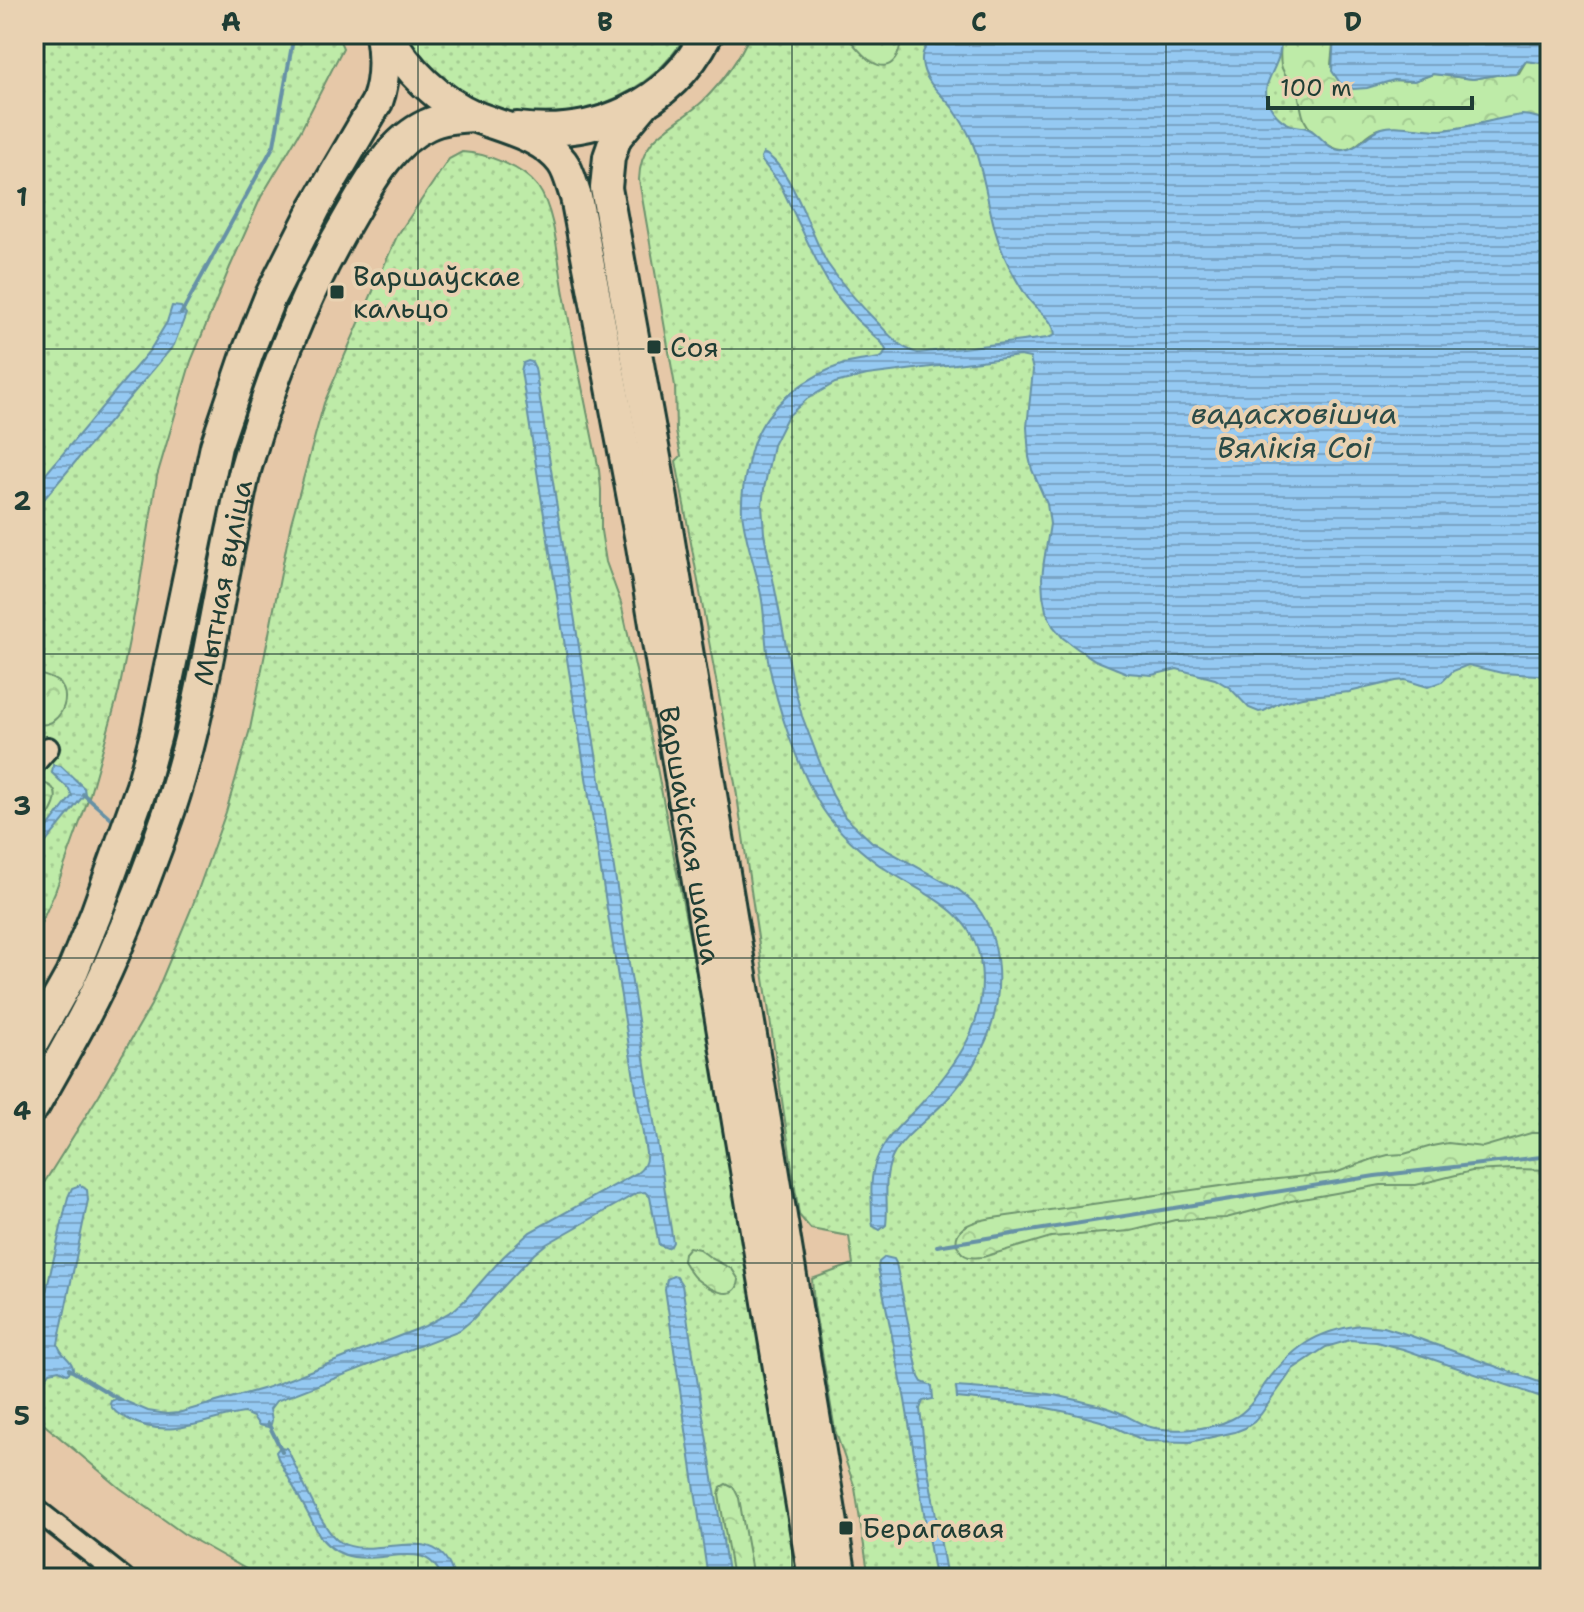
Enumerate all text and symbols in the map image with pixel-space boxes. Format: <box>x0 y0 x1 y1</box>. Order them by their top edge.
text: A <box>221 4 241 39</box>
text: B <box>597 4 613 39</box>
text: C <box>971 4 987 39</box>
text: D <box>1344 4 1362 39</box>
scale bar <box>1268 60 1472 110</box>
text: 100 m <box>1280 72 1352 104</box>
text: 1 <box>16 179 28 214</box>
place label: Варшаўскае кальцо <box>353 257 521 327</box>
marker: Варшаўскае кальцо <box>328 283 346 301</box>
place label: Соя <box>670 328 719 366</box>
marker: Соя <box>645 338 663 356</box>
water label: вадасховішча Вялікія Соі <box>1191 393 1397 468</box>
street label: Мытная вуліца <box>184 476 261 689</box>
text: 2 <box>13 483 31 518</box>
street label: Варшаўская шаша <box>650 703 730 967</box>
text: 3 <box>13 788 31 823</box>
text: 4 <box>13 1093 31 1128</box>
text: 5 <box>14 1398 30 1433</box>
place label: Берагавая <box>862 1509 1005 1547</box>
marker: Берагавая <box>837 1519 855 1537</box>

